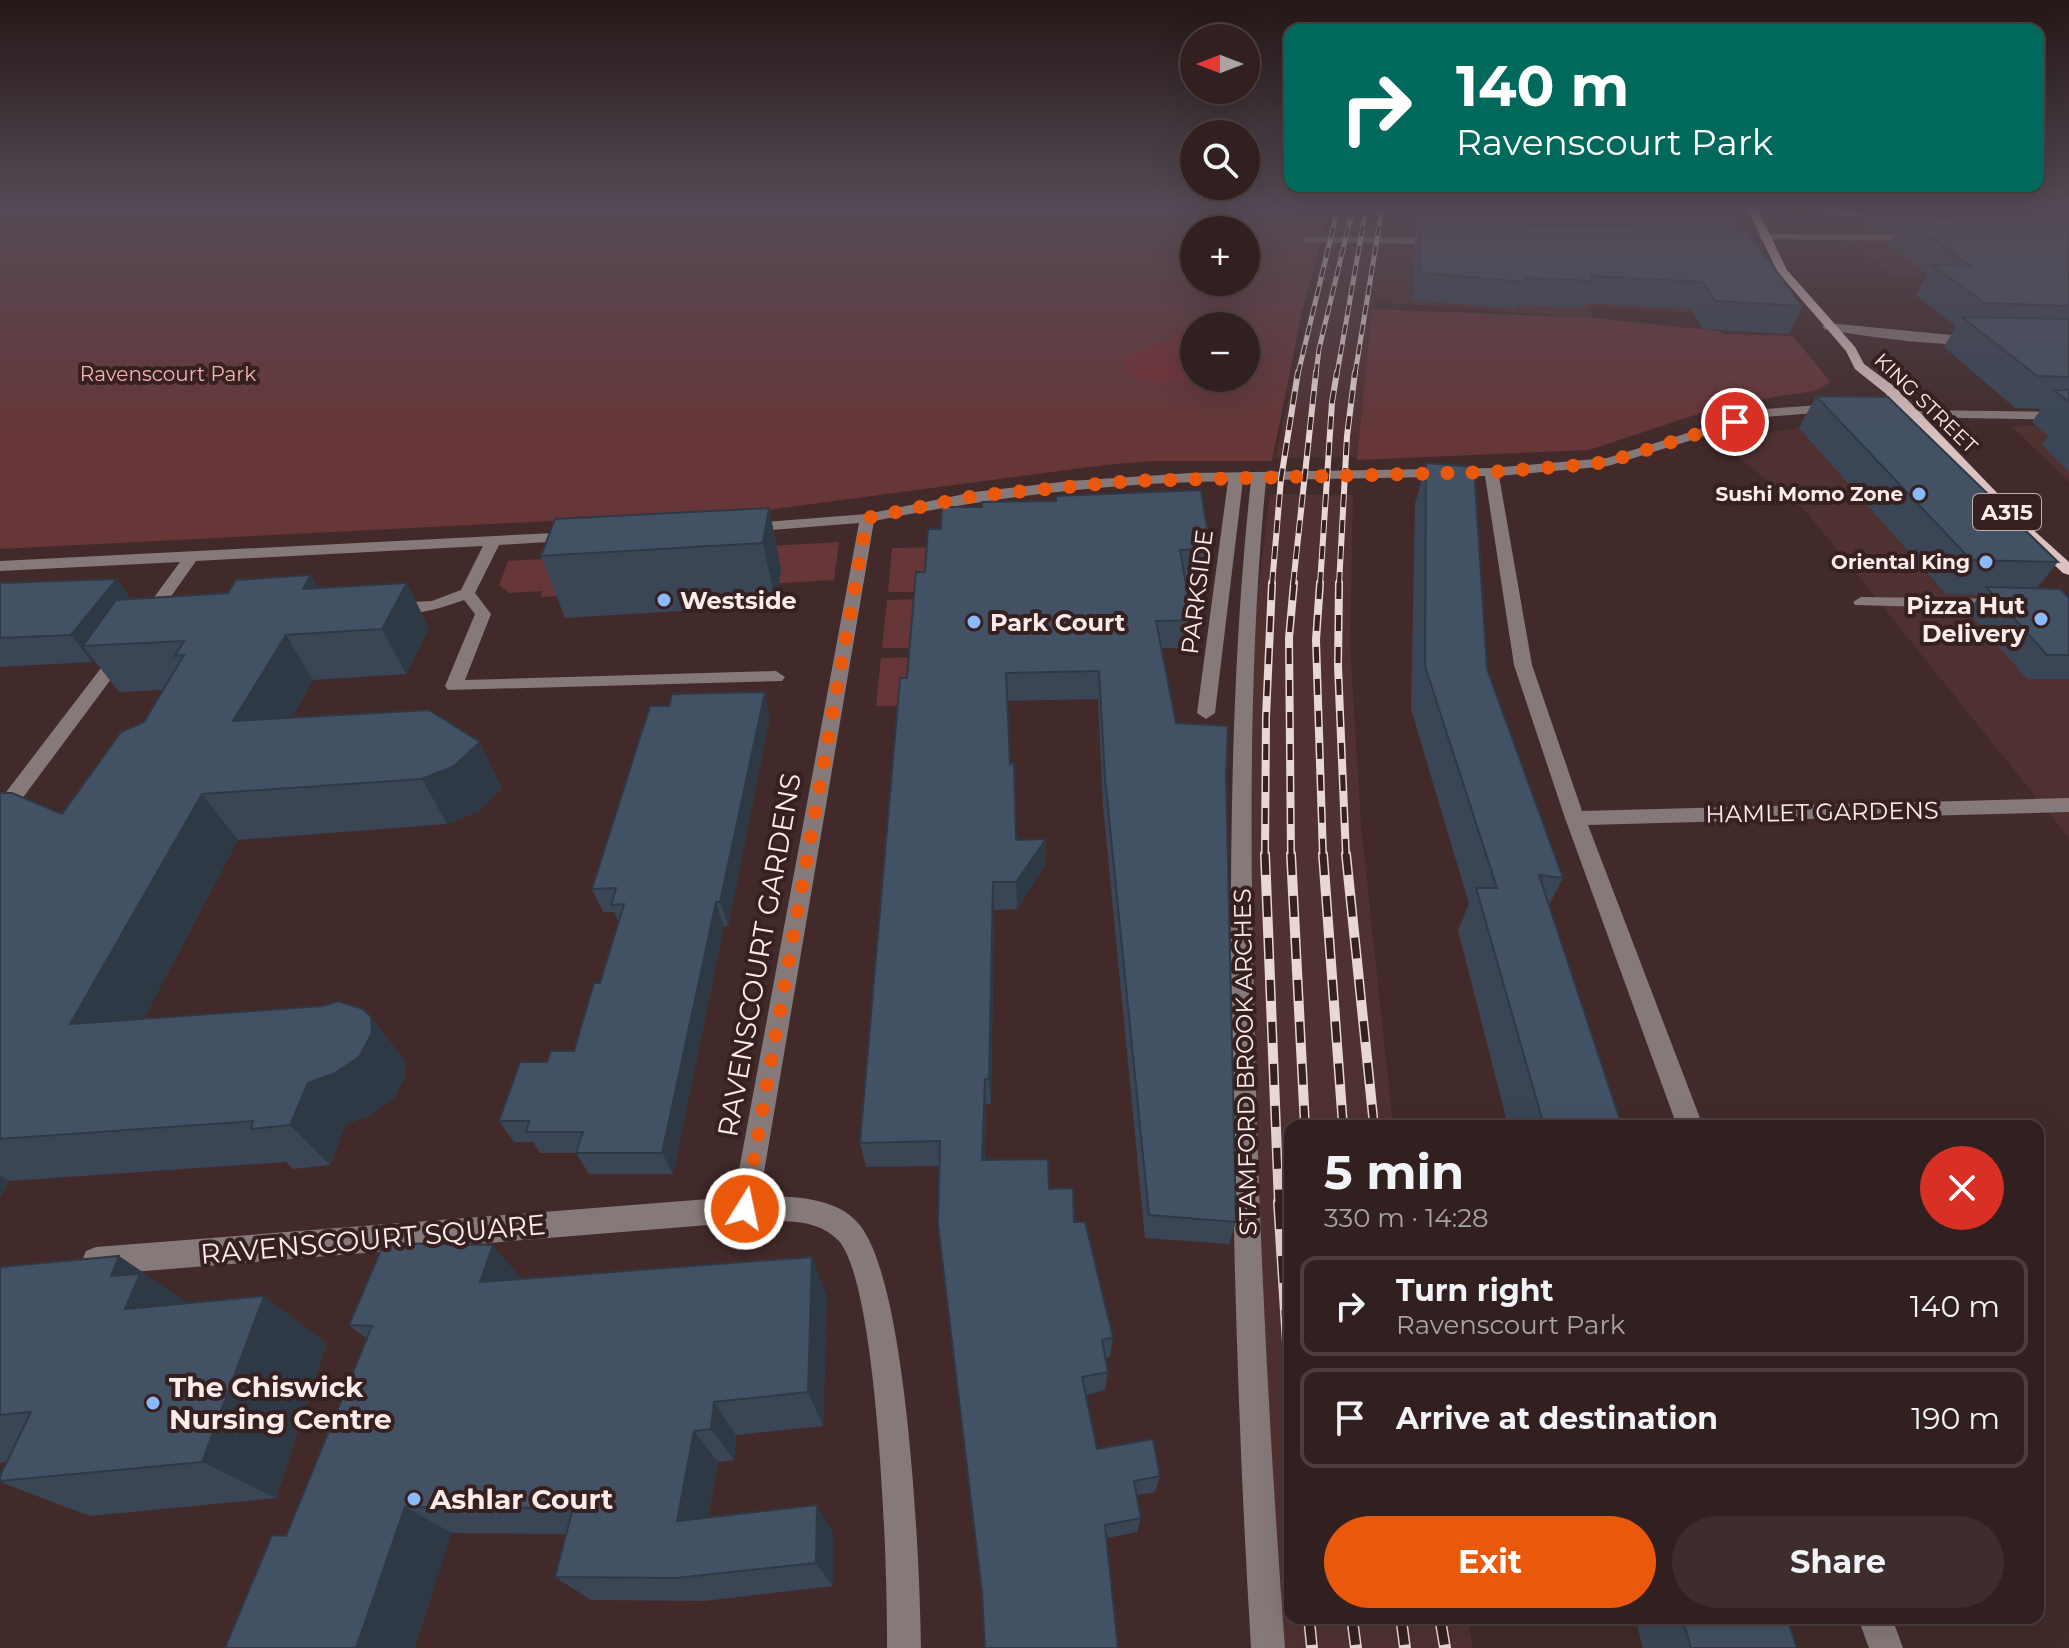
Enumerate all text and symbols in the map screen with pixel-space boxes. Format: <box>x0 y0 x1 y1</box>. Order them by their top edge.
north arrow <box>1180 24 1260 104</box>
map controls <box>1180 24 1260 392</box>
text: 140 m <box>1456 52 1629 120</box>
icon: right <box>1324 56 1428 160</box>
button: search <box>1180 120 1260 200</box>
text: Ravenscourt Park <box>1456 120 1773 164</box>
button: + <box>1180 216 1260 296</box>
button: − <box>1180 312 1260 392</box>
street label: KING STREET <box>1870 348 1983 458</box>
park label: Ravenscourt Park <box>80 362 256 386</box>
pin <box>1701 388 1769 456</box>
icon: arrive <box>1713 400 1757 444</box>
place label: Sushi Momo Zone <box>1715 482 1903 506</box>
marker: Sushi Momo Zone <box>1910 485 1928 503</box>
road number: A315 <box>1973 494 2041 530</box>
street label: PARKSIDE <box>1175 528 1219 656</box>
place label: Oriental King <box>1831 550 1970 574</box>
marker: Oriental King <box>1977 553 1995 571</box>
place label: Westside <box>680 586 797 615</box>
marker: Westside <box>655 591 673 609</box>
place label: Pizza Hut Delivery <box>1906 591 2026 648</box>
place label: Park Court <box>990 608 1126 637</box>
marker: Pizza Hut Delivery <box>2032 610 2050 628</box>
marker: Park Court <box>965 613 983 631</box>
street label: RAVENSCOURT GARDENS <box>710 770 808 1140</box>
street label: HAMLET GARDENS <box>1705 795 1939 829</box>
street label: STAMFORD BROOK ARCHES <box>1227 888 1263 1236</box>
text: 5 min <box>1324 1143 1464 1201</box>
button: close <box>1920 1146 2004 1230</box>
position arrow <box>703 1167 787 1251</box>
text: 330 m · 14:28 <box>1324 1202 1489 1234</box>
street label: RAVENSCOURT SQUARE <box>199 1207 547 1271</box>
text: Turn right <box>1396 1272 1553 1309</box>
icon: right <box>1328 1284 1372 1328</box>
text: 140 m <box>1910 1288 2000 1325</box>
text: Ravenscourt Park <box>1396 1309 1625 1341</box>
place label: The Chiswick Nursing Centre <box>169 1370 392 1436</box>
marker: The Chiswick Nursing Centre <box>144 1394 162 1412</box>
icon: arrive <box>1328 1396 1372 1440</box>
text: Arrive at destination <box>1396 1400 1718 1437</box>
text: 190 m <box>1911 1400 2000 1437</box>
place label: Ashlar Court <box>429 1482 613 1516</box>
marker: Ashlar Court <box>405 1490 423 1508</box>
button: Exit <box>1324 1516 1656 1608</box>
button: Share <box>1672 1516 2004 1608</box>

